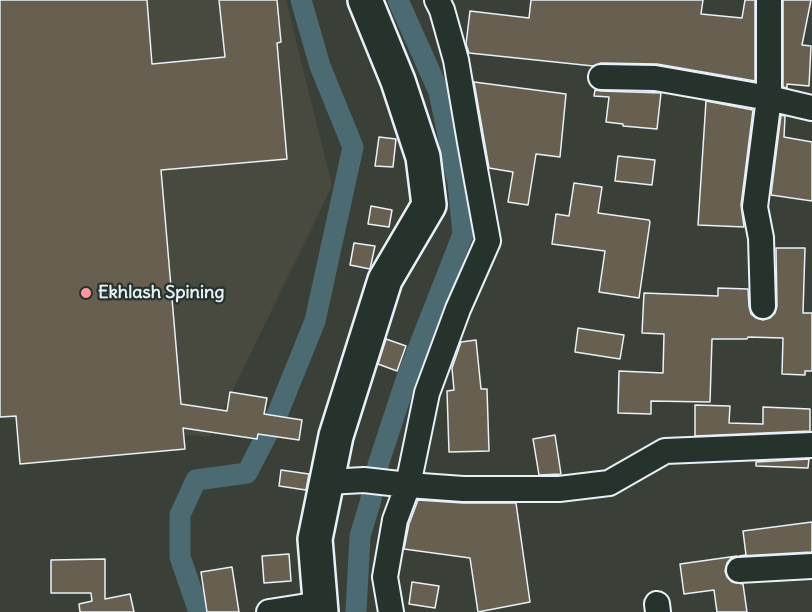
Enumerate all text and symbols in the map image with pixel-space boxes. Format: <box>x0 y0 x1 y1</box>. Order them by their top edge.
place label: Ekhlash Spining <box>98 282 225 304</box>
marker: Ekhlash Spining <box>79 286 93 300</box>

